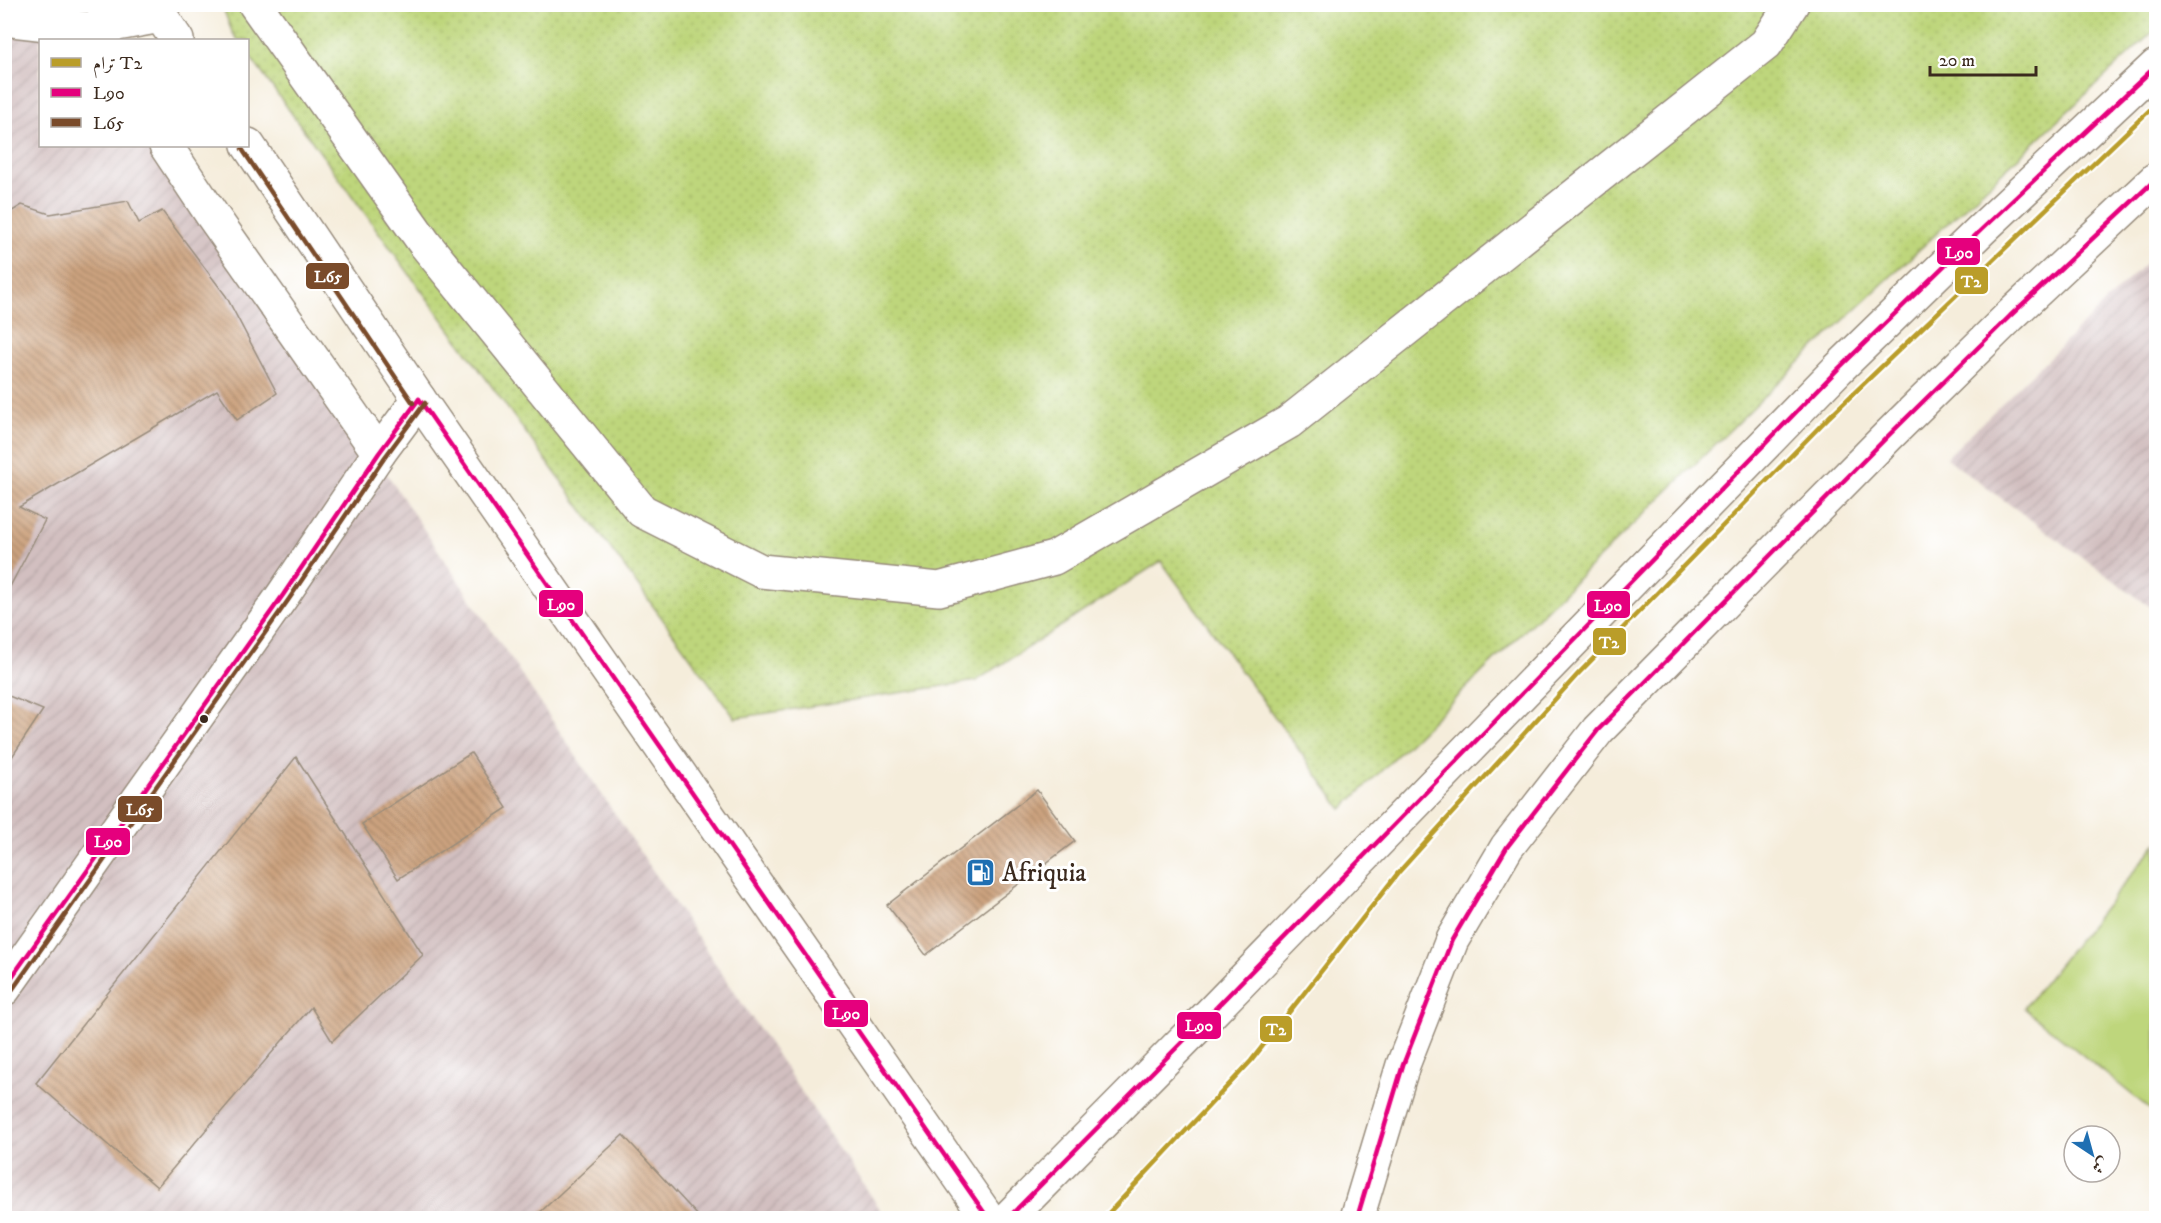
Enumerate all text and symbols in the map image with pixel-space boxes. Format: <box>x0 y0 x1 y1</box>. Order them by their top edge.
legend <box>39 39 249 147</box>
scale bar <box>1930 39 2036 77</box>
text: 20 m <box>1939 50 1975 72</box>
text: ترام T2 <box>93 53 143 79</box>
text: L90 <box>93 83 125 105</box>
text: L65 <box>93 113 124 135</box>
line badge: L90 <box>1936 237 1981 266</box>
text: L90 <box>1945 243 1973 263</box>
line badge: L65 <box>305 262 350 290</box>
line badge: T2 <box>1954 266 1989 295</box>
text: L65 <box>314 267 342 287</box>
text: T2 <box>1960 272 1982 292</box>
line badge: L90 <box>538 589 584 618</box>
line badge: L90 <box>1586 590 1631 619</box>
text: L90 <box>547 595 575 615</box>
text: L90 <box>1594 596 1622 616</box>
line badge: T2 <box>1592 627 1627 656</box>
text: T2 <box>1598 633 1620 653</box>
unlabelled marker <box>198 713 210 725</box>
line badge: L65 <box>117 795 163 823</box>
text: L65 <box>126 800 154 820</box>
line badge: L90 <box>85 827 131 856</box>
text: L90 <box>94 832 122 852</box>
fuel station icon: Afriquia <box>965 857 997 889</box>
place label: Afriquia <box>1002 857 1086 890</box>
line badge: L90 <box>823 999 869 1028</box>
text: L90 <box>832 1004 860 1024</box>
line badge: L90 <box>1176 1011 1222 1040</box>
line badge: T2 <box>1259 1015 1293 1043</box>
text: L90 <box>1185 1016 1213 1036</box>
text: T2 <box>1265 1020 1287 1040</box>
north arrow <box>2062 1124 2122 1184</box>
text: ش <box>2088 1153 2113 1178</box>

